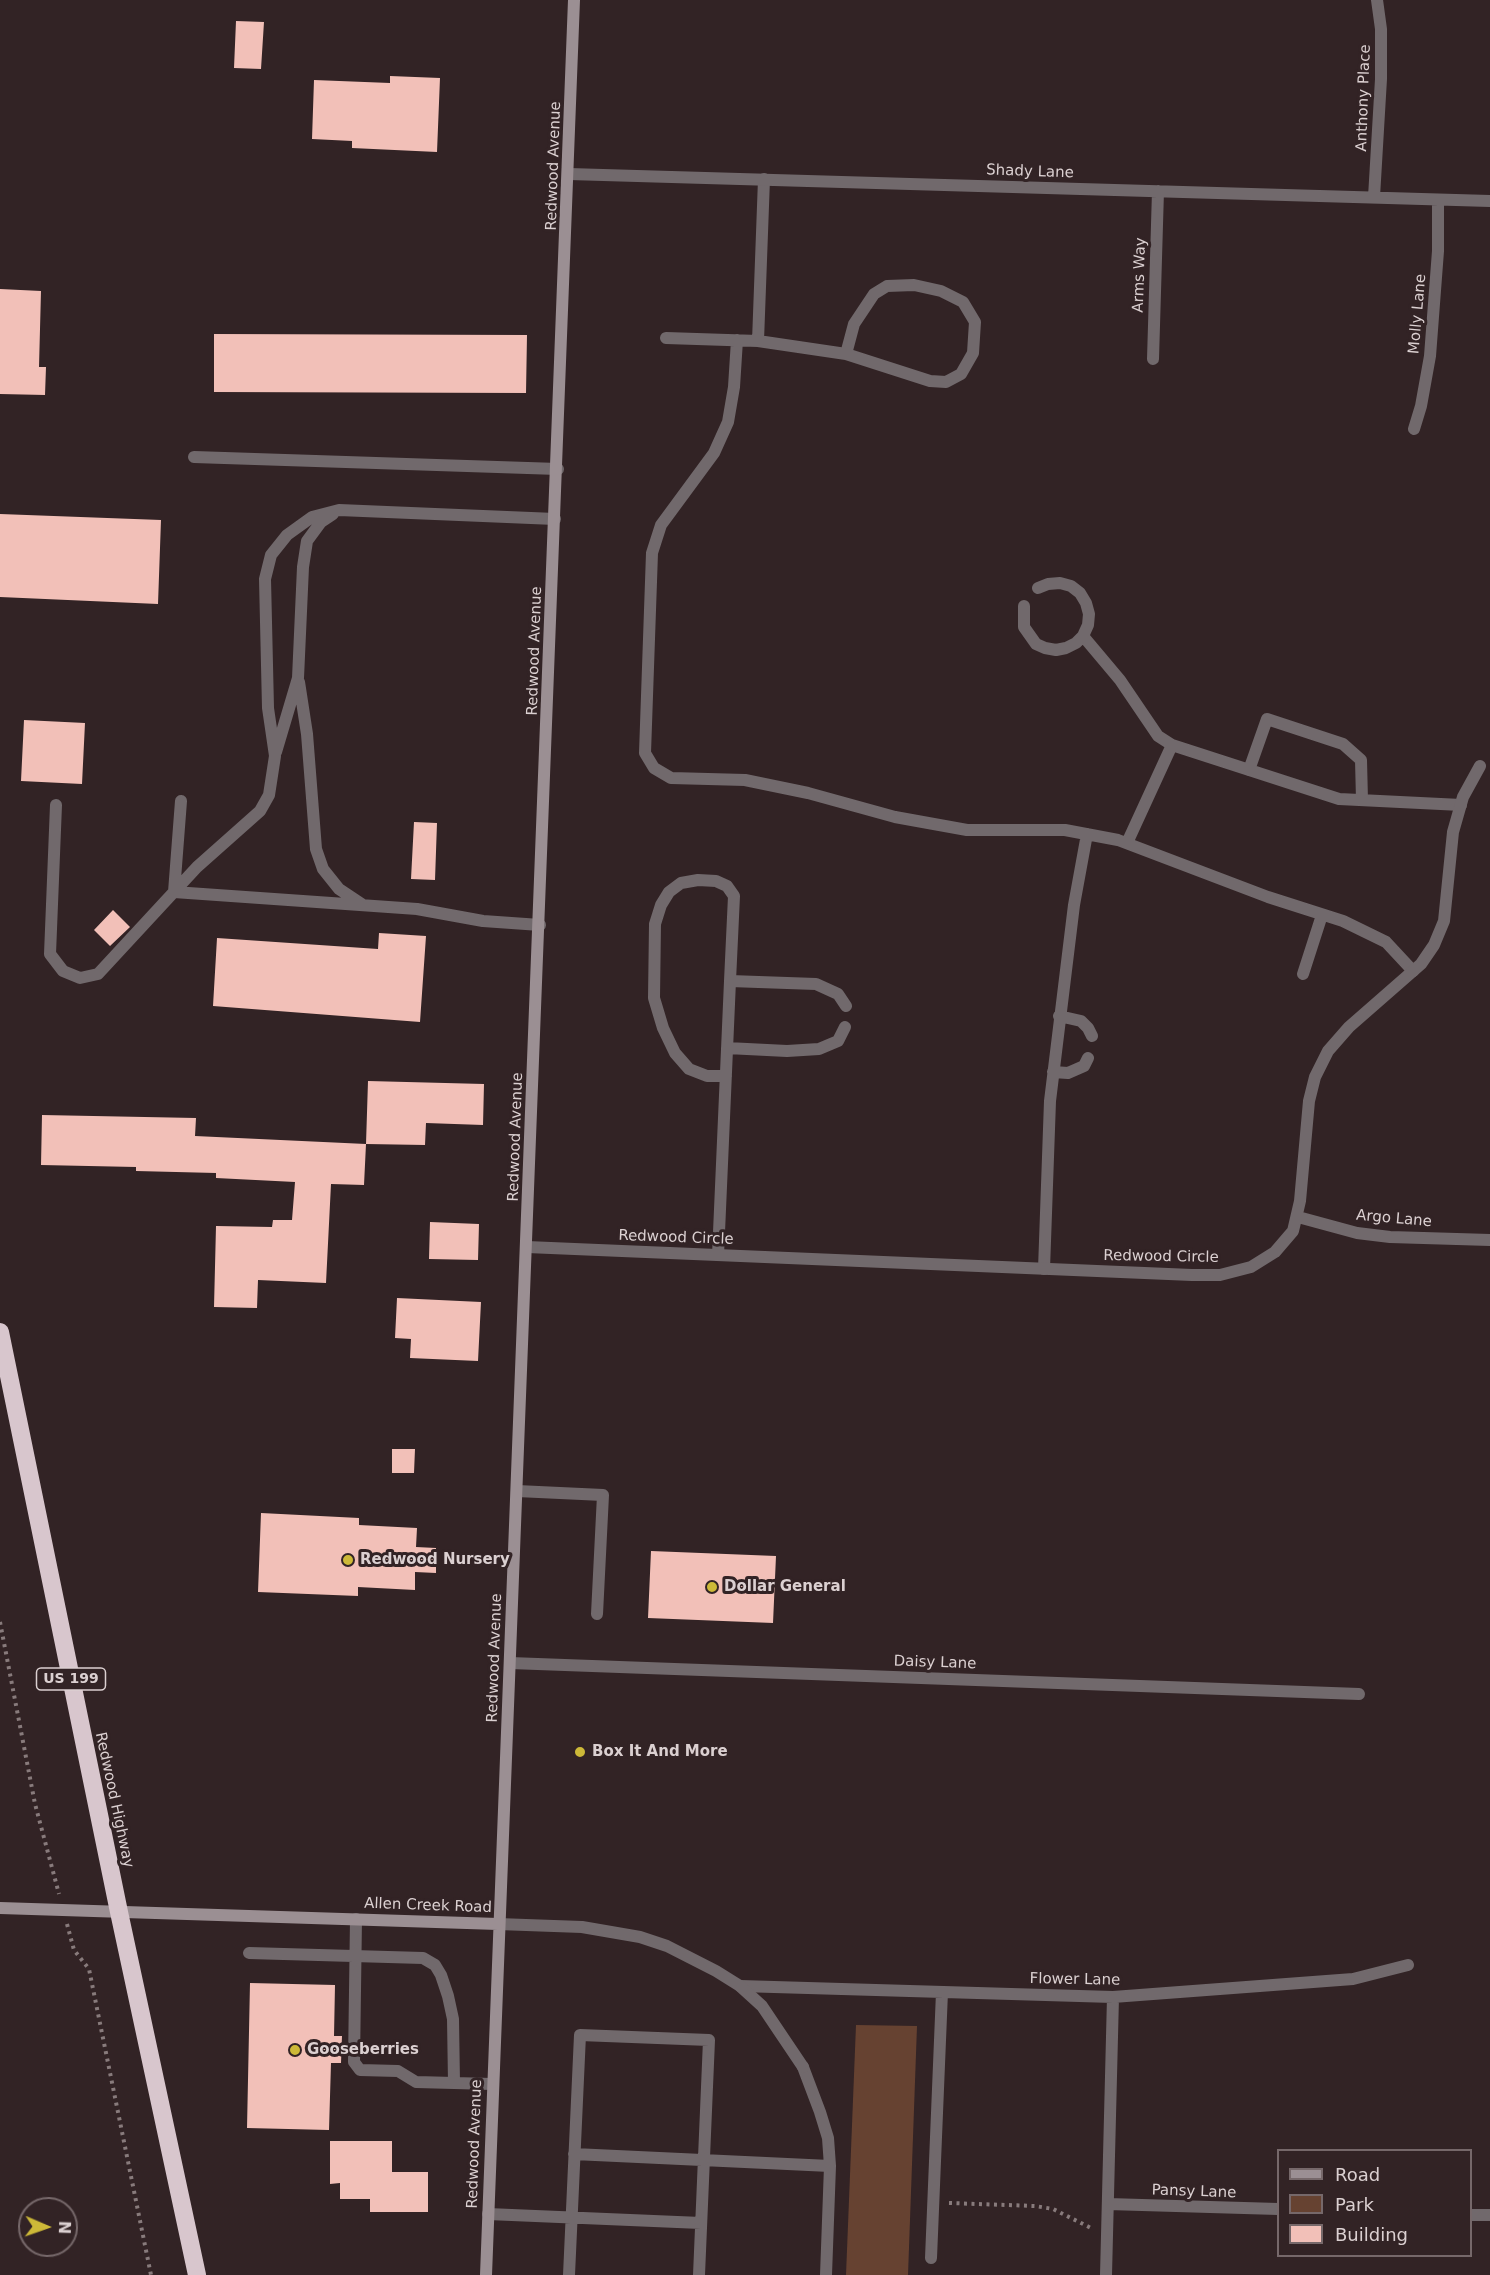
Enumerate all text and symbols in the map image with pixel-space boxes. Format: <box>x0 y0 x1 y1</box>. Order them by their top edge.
street label: Anthony Place <box>1353 44 1375 152</box>
street label: Redwood Avenue <box>543 101 565 231</box>
street label: Shady Lane <box>986 161 1074 183</box>
street label: Arms Way <box>1130 237 1150 313</box>
street label: Molly Lane <box>1406 273 1430 355</box>
street label: Redwood Avenue <box>524 586 546 716</box>
street label: Redwood Avenue <box>505 1072 527 1202</box>
street label: Argo Lane <box>1355 1207 1433 1231</box>
street label: Redwood Circle <box>618 1227 734 1249</box>
street label: Redwood Circle <box>1103 1247 1219 1267</box>
place label: Redwood Nursery <box>360 1551 510 1569</box>
marker: Redwood Nursery <box>341 1553 355 1567</box>
place label: Dollar General <box>724 1578 846 1596</box>
marker: Dollar General <box>705 1580 719 1594</box>
street label: Redwood Avenue <box>484 1593 506 1723</box>
street label: Daisy Lane <box>893 1653 977 1673</box>
road number: US 199 <box>36 1668 106 1690</box>
street label: Redwood Highway <box>91 1731 137 1869</box>
place label: Box It And More <box>592 1743 728 1761</box>
marker: Box It And More <box>573 1745 587 1759</box>
street label: Allen Creek Road <box>364 1895 492 1917</box>
street label: Flower Lane <box>1030 1970 1120 1990</box>
place label: Gooseberries <box>307 2041 419 2059</box>
marker: Gooseberries <box>288 2043 302 2057</box>
street label: Redwood Avenue <box>464 2079 486 2209</box>
legend <box>1277 2149 1472 2257</box>
text: Road <box>1335 2164 1380 2185</box>
street label: Pansy Lane <box>1151 2182 1237 2202</box>
text: Park <box>1335 2194 1374 2215</box>
north arrow <box>18 2197 78 2257</box>
text: N <box>55 2221 74 2235</box>
text: Building <box>1335 2224 1408 2245</box>

